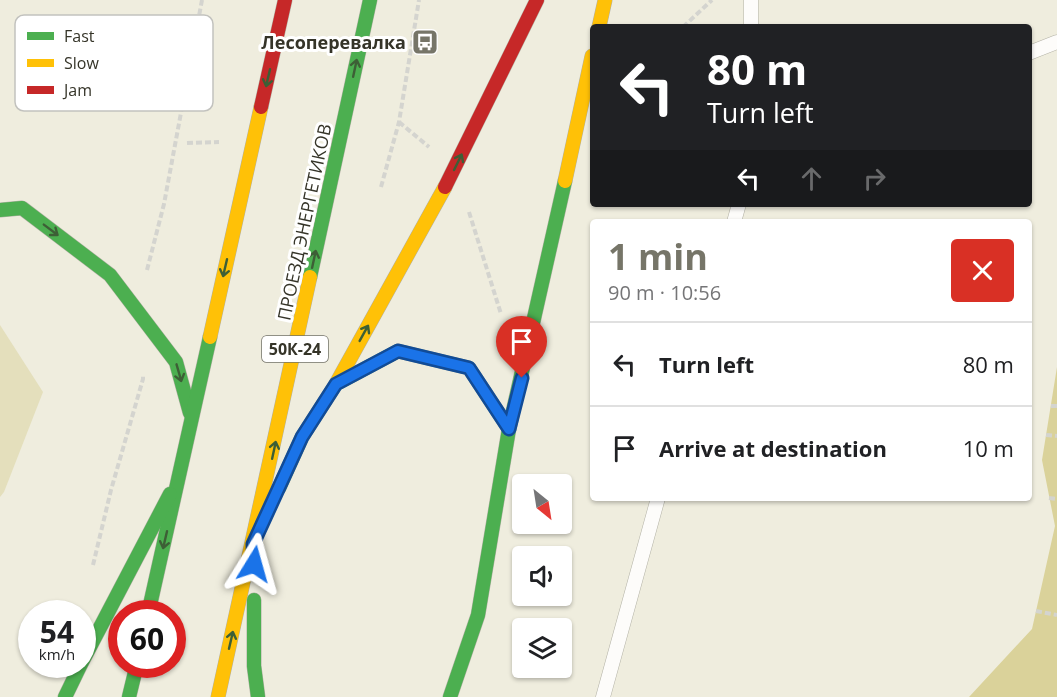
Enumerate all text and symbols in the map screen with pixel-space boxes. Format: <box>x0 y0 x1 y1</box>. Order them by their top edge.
legend <box>15 15 213 111</box>
text: Fast <box>64 25 95 47</box>
bus stop icon: Лесоперевалка <box>410 27 440 57</box>
place label: Лесоперевалка <box>261 30 406 54</box>
text: 80 m <box>707 40 807 97</box>
icon: left <box>608 48 686 126</box>
text: Slow <box>64 52 99 74</box>
one-way arrow <box>350 59 361 79</box>
one-way arrow <box>261 68 273 87</box>
text: Jam <box>62 79 92 101</box>
text: Turn left <box>707 94 814 131</box>
street label: ПРОЕЗД ЭНЕРГЕТИКОВ <box>271 121 337 323</box>
one-way arrow <box>453 153 464 171</box>
icon: left <box>732 162 765 195</box>
icon: ahead <box>795 162 828 195</box>
icon: right <box>858 162 891 195</box>
one-way arrow <box>43 223 59 236</box>
text: 1 min <box>608 232 708 281</box>
button: close <box>951 239 1014 302</box>
one-way arrow <box>309 250 321 269</box>
one-way arrow <box>218 258 230 277</box>
text: 90 m · 10:56 <box>608 279 721 306</box>
pin <box>496 316 547 378</box>
one-way arrow <box>359 324 370 342</box>
icon: arrive <box>505 325 538 358</box>
road number: 50К-24 <box>262 336 328 362</box>
icon: left <box>608 348 641 381</box>
text: Turn left <box>659 349 754 379</box>
text: 80 m <box>963 349 1014 379</box>
one-way arrow <box>174 363 185 382</box>
icon: arrive <box>608 432 641 465</box>
text: Arrive at destination <box>659 433 887 463</box>
text: 10 m <box>963 433 1014 463</box>
one-way arrow <box>268 440 280 459</box>
north arrow <box>512 474 572 534</box>
map controls <box>512 474 572 678</box>
one-way arrow <box>158 530 170 549</box>
position arrow <box>222 532 286 596</box>
button: sound <box>512 546 572 606</box>
speed limit sign: 60 <box>108 600 186 678</box>
text: 54 <box>40 611 74 652</box>
button: layers <box>512 618 572 678</box>
one-way arrow <box>226 631 238 650</box>
text: km/h <box>39 644 75 664</box>

